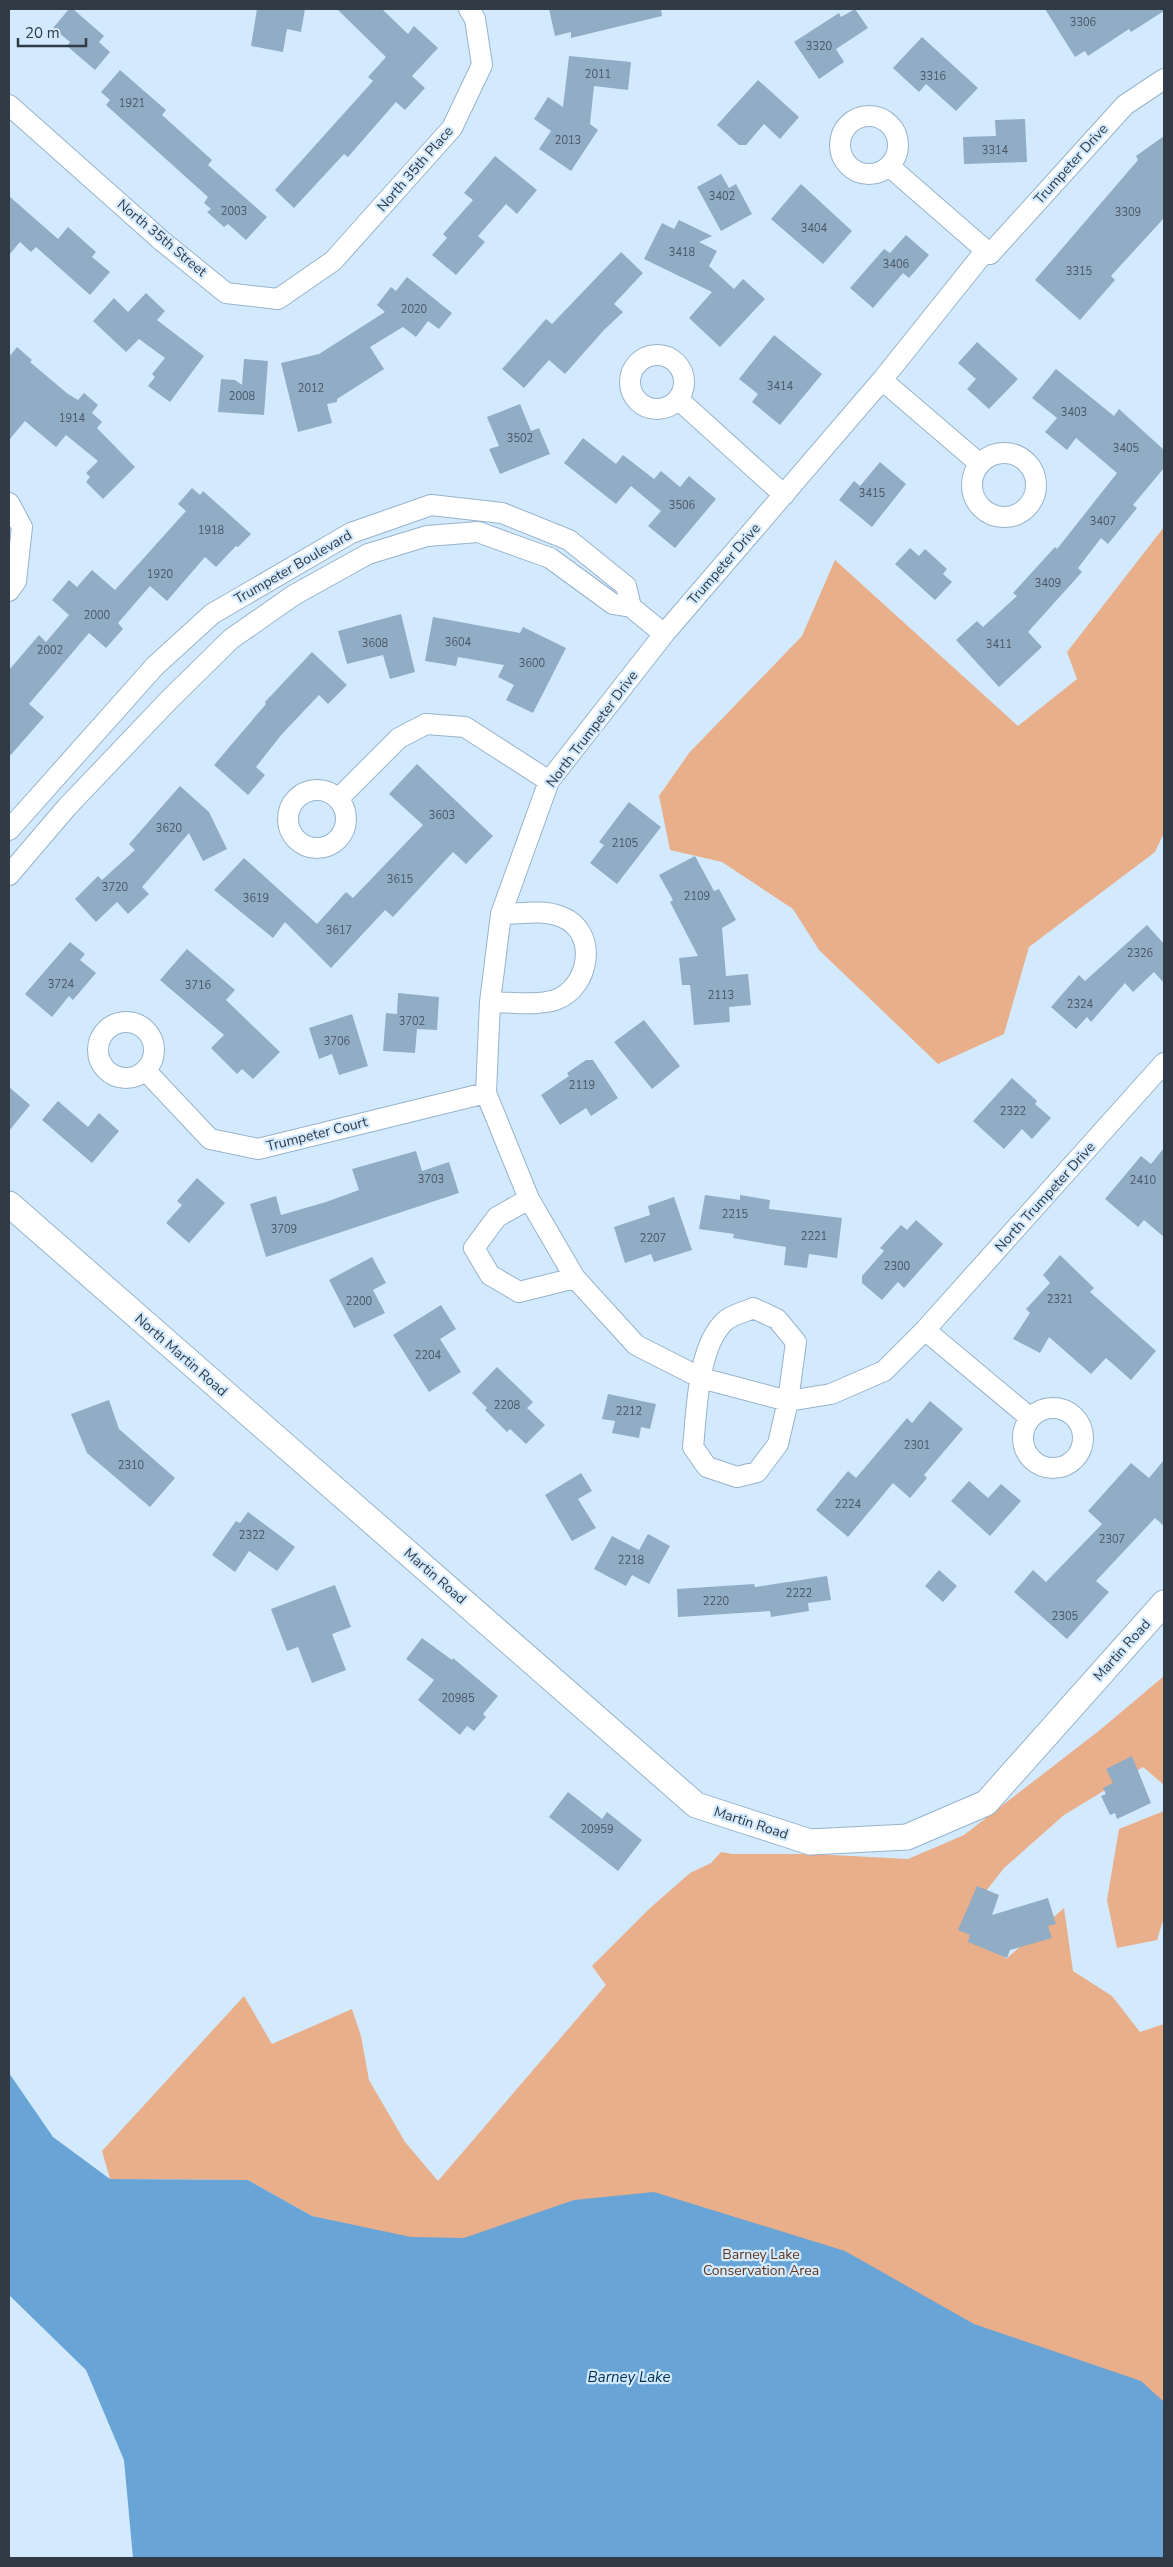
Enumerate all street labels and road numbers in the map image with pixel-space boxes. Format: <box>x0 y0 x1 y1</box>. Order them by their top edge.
street label: Trumpeter Drive <box>1030 120 1112 208</box>
street label: North 35th Place <box>373 122 457 216</box>
street label: North 35th Street <box>113 195 211 281</box>
street label: Trumpeter Drive <box>683 519 765 609</box>
street label: Trumpeter Boulevard <box>231 526 355 608</box>
street label: North Trumpeter Drive <box>542 667 642 791</box>
street label: Trumpeter Court <box>264 1112 370 1156</box>
street label: North Trumpeter Drive <box>990 1138 1100 1256</box>
street label: North Martin Road <box>131 1309 231 1401</box>
street label: Martin Road <box>400 1544 470 1608</box>
street label: Martin Road <box>1089 1615 1155 1685</box>
street label: Martin Road <box>711 1802 791 1844</box>

